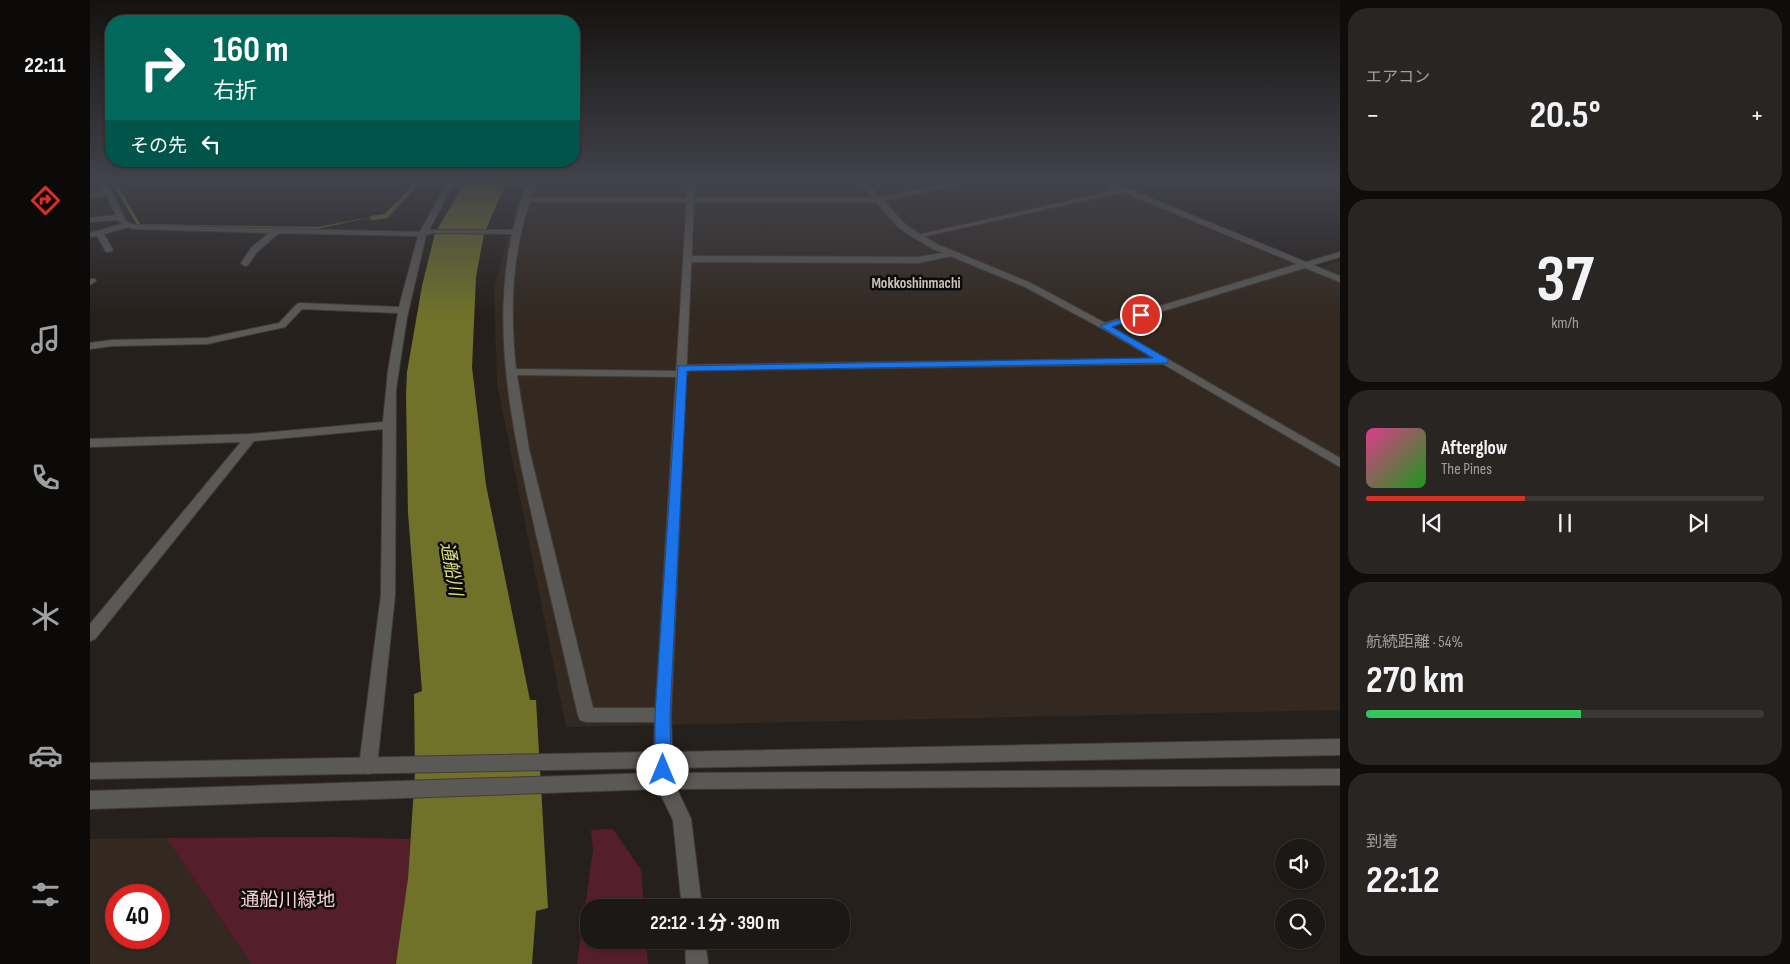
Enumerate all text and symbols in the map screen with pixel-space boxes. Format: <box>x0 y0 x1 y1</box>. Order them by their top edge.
text: 160 m <box>213 29 289 72</box>
icon: right <box>130 35 195 100</box>
text: 22:11 <box>24 52 66 79</box>
text: エアコン <box>1366 68 1430 87</box>
text: 右折 <box>213 78 257 105</box>
text: 20.5° <box>1529 93 1601 138</box>
text: − <box>1366 99 1380 132</box>
text: + <box>1750 99 1764 132</box>
icon: left <box>197 130 225 158</box>
text: その先 <box>130 135 187 158</box>
icon: directions <box>28 183 63 218</box>
text: 37 <box>1536 242 1594 320</box>
district label: Mokkoshinmachi <box>871 274 961 293</box>
pin <box>1120 294 1162 336</box>
icon: arrive <box>1127 301 1155 329</box>
text: km/h <box>1551 314 1579 333</box>
icon: music <box>28 322 63 357</box>
text: Afterglow <box>1441 437 1507 460</box>
icon: phone <box>28 460 63 495</box>
text: The Pines <box>1441 460 1492 479</box>
icon: previous <box>1418 509 1446 537</box>
icon: pause <box>1551 509 1579 537</box>
icon: next <box>1684 509 1712 537</box>
water label: 通船川 <box>436 541 466 599</box>
icon: climate <box>28 599 63 634</box>
text: 航続距離 · 54% <box>1366 633 1463 652</box>
text: 270 km <box>1366 658 1464 703</box>
icon: car <box>28 738 63 773</box>
position arrow <box>636 743 688 795</box>
text: 到着 <box>1366 833 1398 852</box>
map controls <box>1275 839 1325 949</box>
button: sound <box>1275 839 1325 889</box>
text: 22:12 <box>1366 858 1440 903</box>
icon: filters <box>28 877 63 912</box>
speed limit sign: 40 <box>105 884 170 949</box>
park label: 通船川緑地 <box>240 889 336 912</box>
button: search <box>1275 899 1325 949</box>
text: 22:12 · 1 分 · 390 m <box>650 912 780 935</box>

